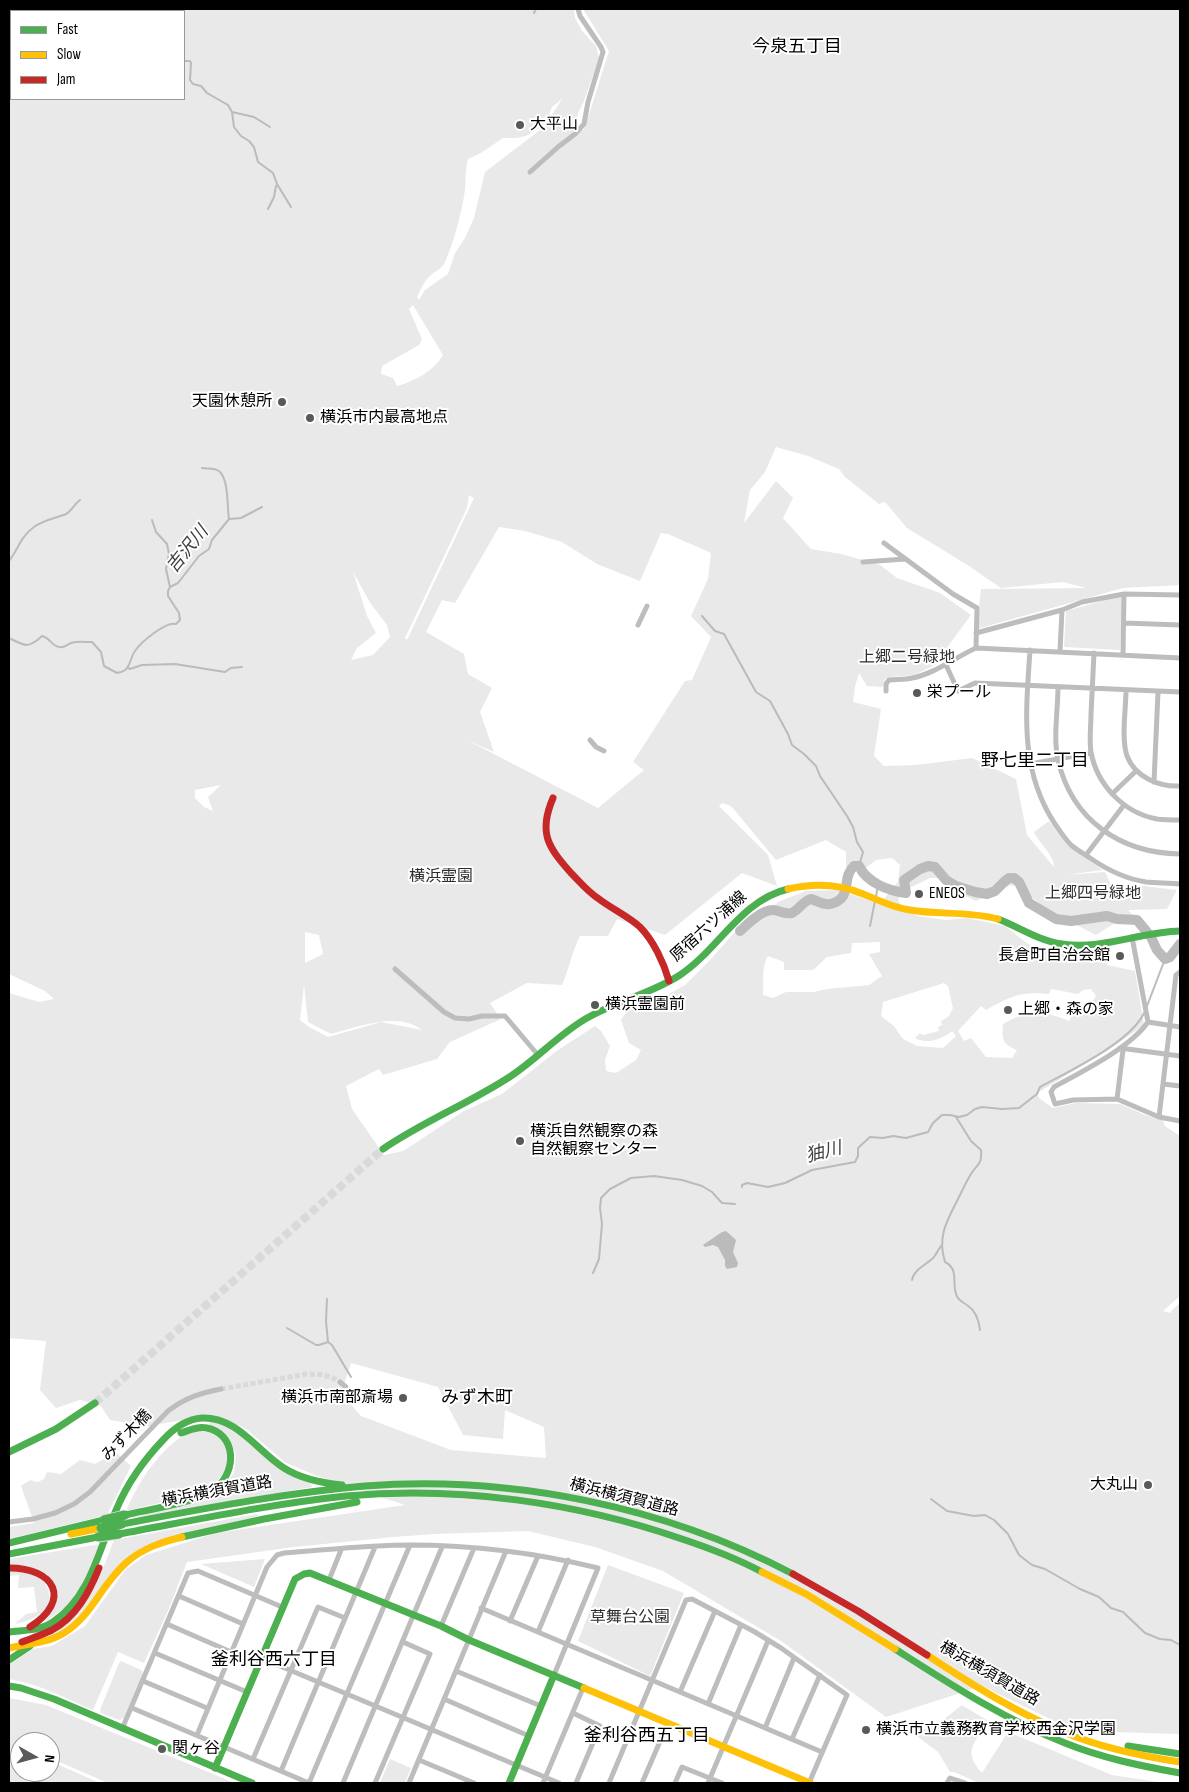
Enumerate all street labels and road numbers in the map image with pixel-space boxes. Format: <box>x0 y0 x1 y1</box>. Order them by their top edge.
street label: 原宿六ツ浦線 <box>667 888 751 966</box>
street label: みず木橋 <box>98 1406 156 1466</box>
street label: 横浜横須賀道路 <box>160 1473 274 1511</box>
street label: 横浜横須賀道路 <box>567 1475 681 1521</box>
street label: 横浜横須賀道路 <box>936 1638 1042 1710</box>

